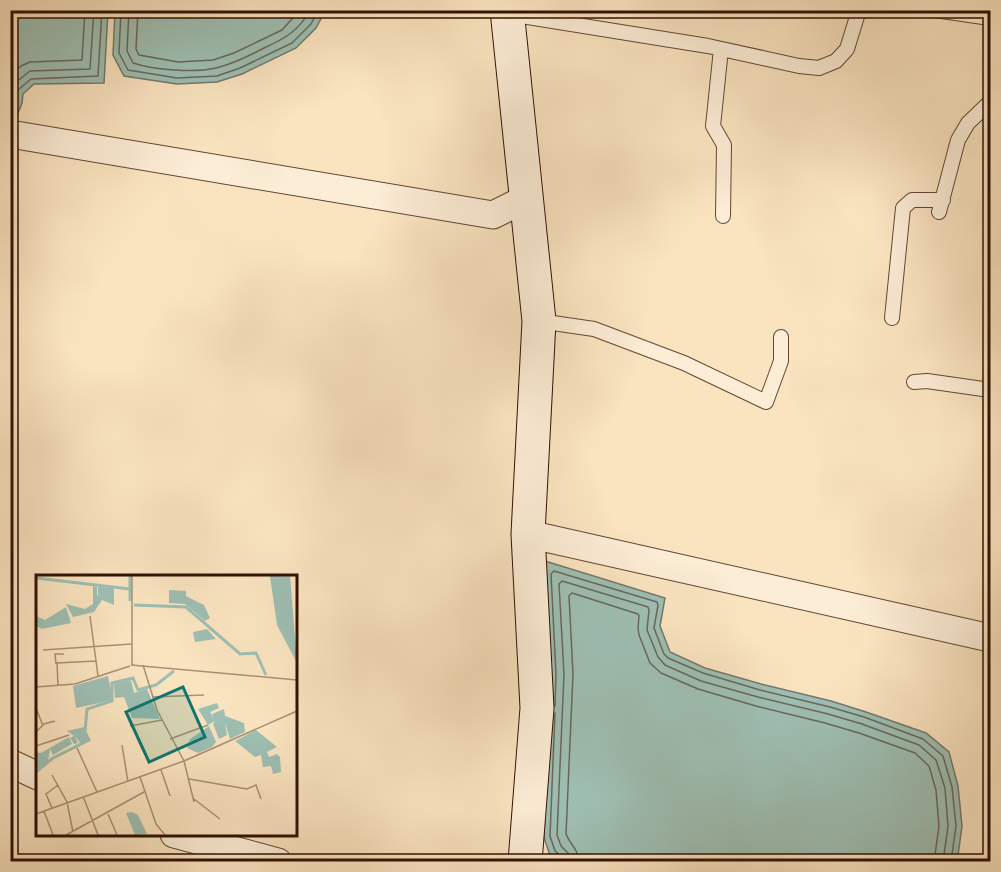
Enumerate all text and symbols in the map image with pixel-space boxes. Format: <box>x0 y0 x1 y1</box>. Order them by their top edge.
inset map <box>36 575 297 836</box>

